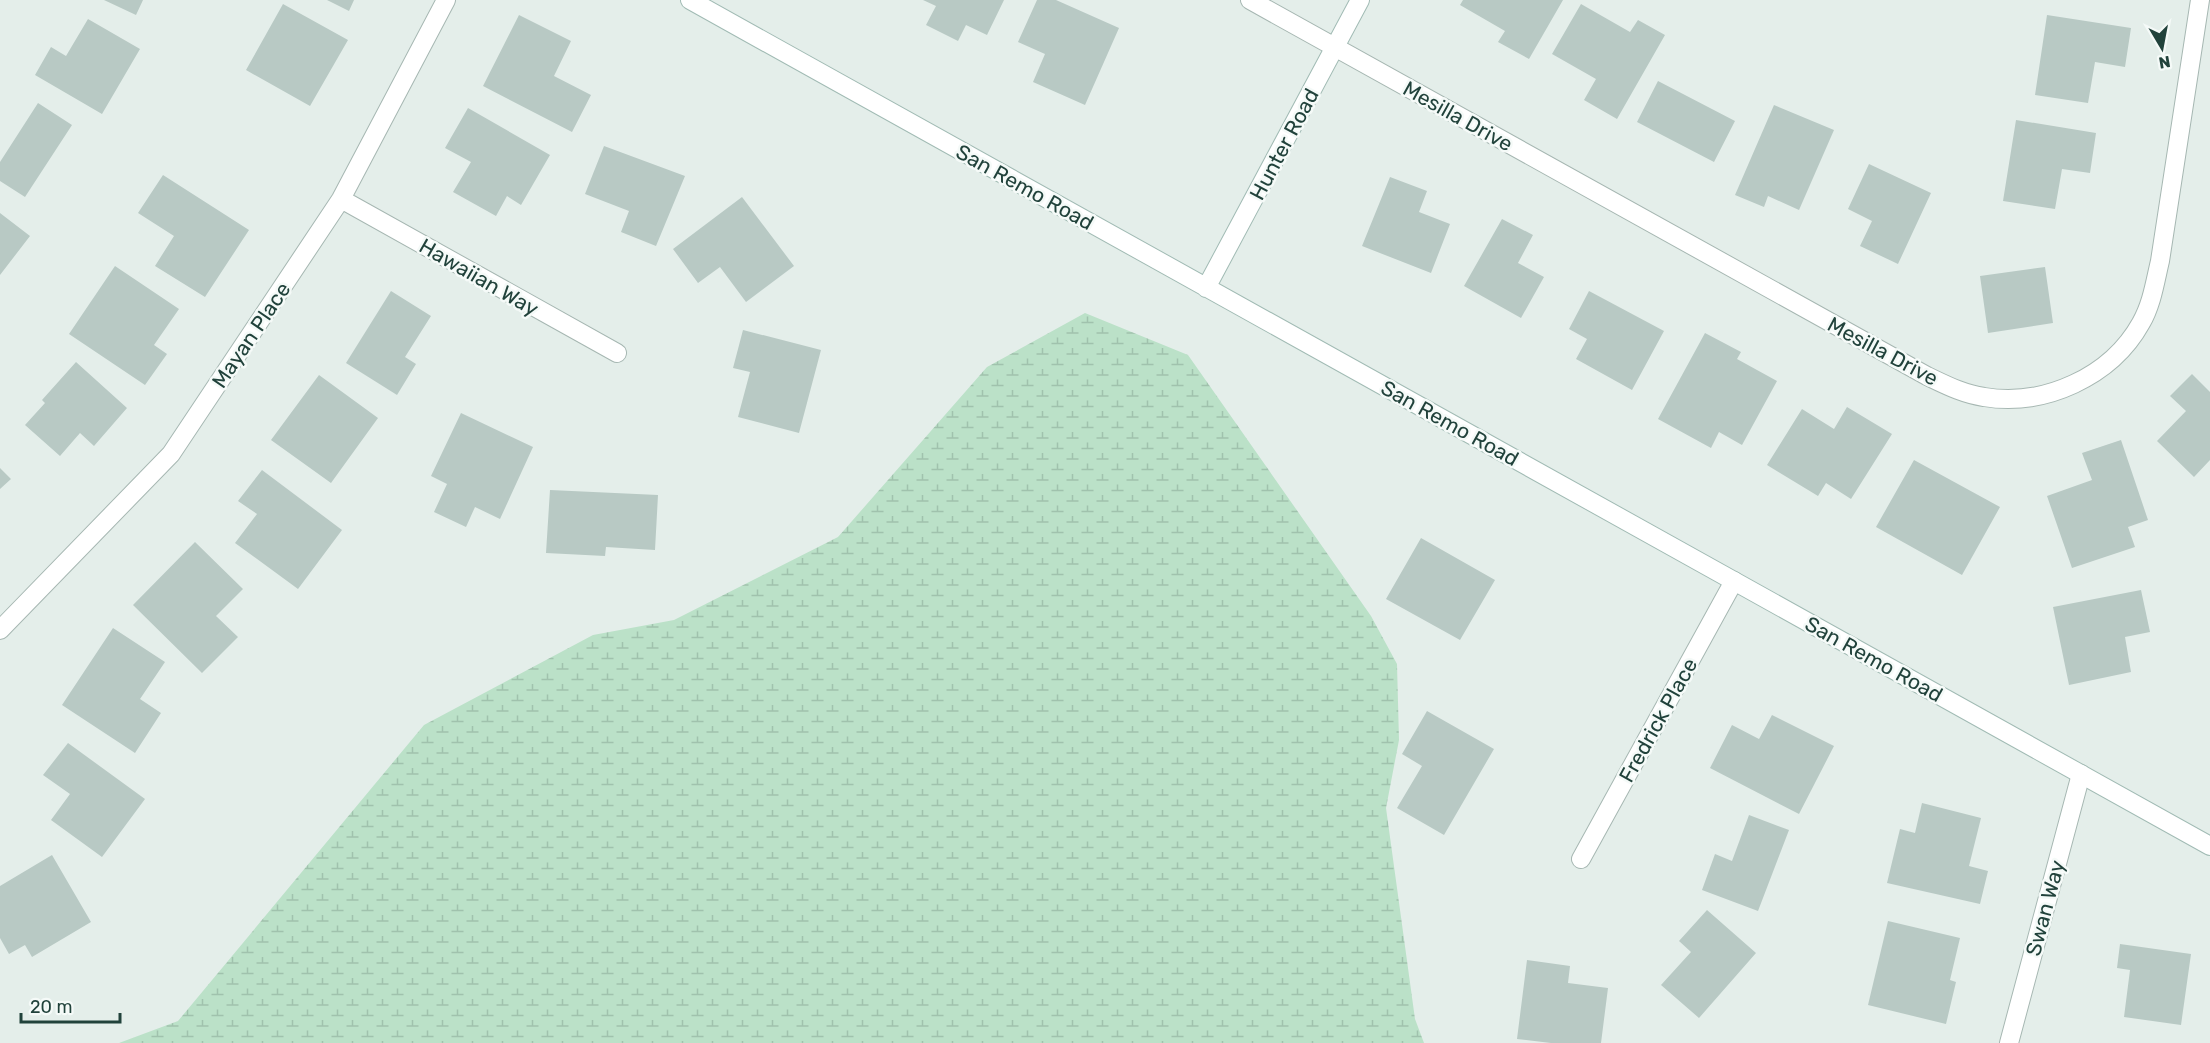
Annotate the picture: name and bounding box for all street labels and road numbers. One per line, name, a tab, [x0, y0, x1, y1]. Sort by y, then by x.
street label: Mesilla Drive	[1399, 76, 1517, 156]
street label: Hunter Road	[1244, 84, 1324, 204]
street label: San Remo Road	[952, 139, 1098, 235]
street label: Hawaiian Way	[415, 233, 543, 321]
street label: Mayan Place	[206, 277, 296, 393]
street label: Mesilla Drive	[1823, 311, 1943, 391]
street label: San Remo Road	[1377, 375, 1523, 471]
street label: San Remo Road	[1801, 611, 1947, 707]
street label: Fredrick Place	[1614, 654, 1702, 786]
street label: Swan Way	[2020, 857, 2070, 959]

